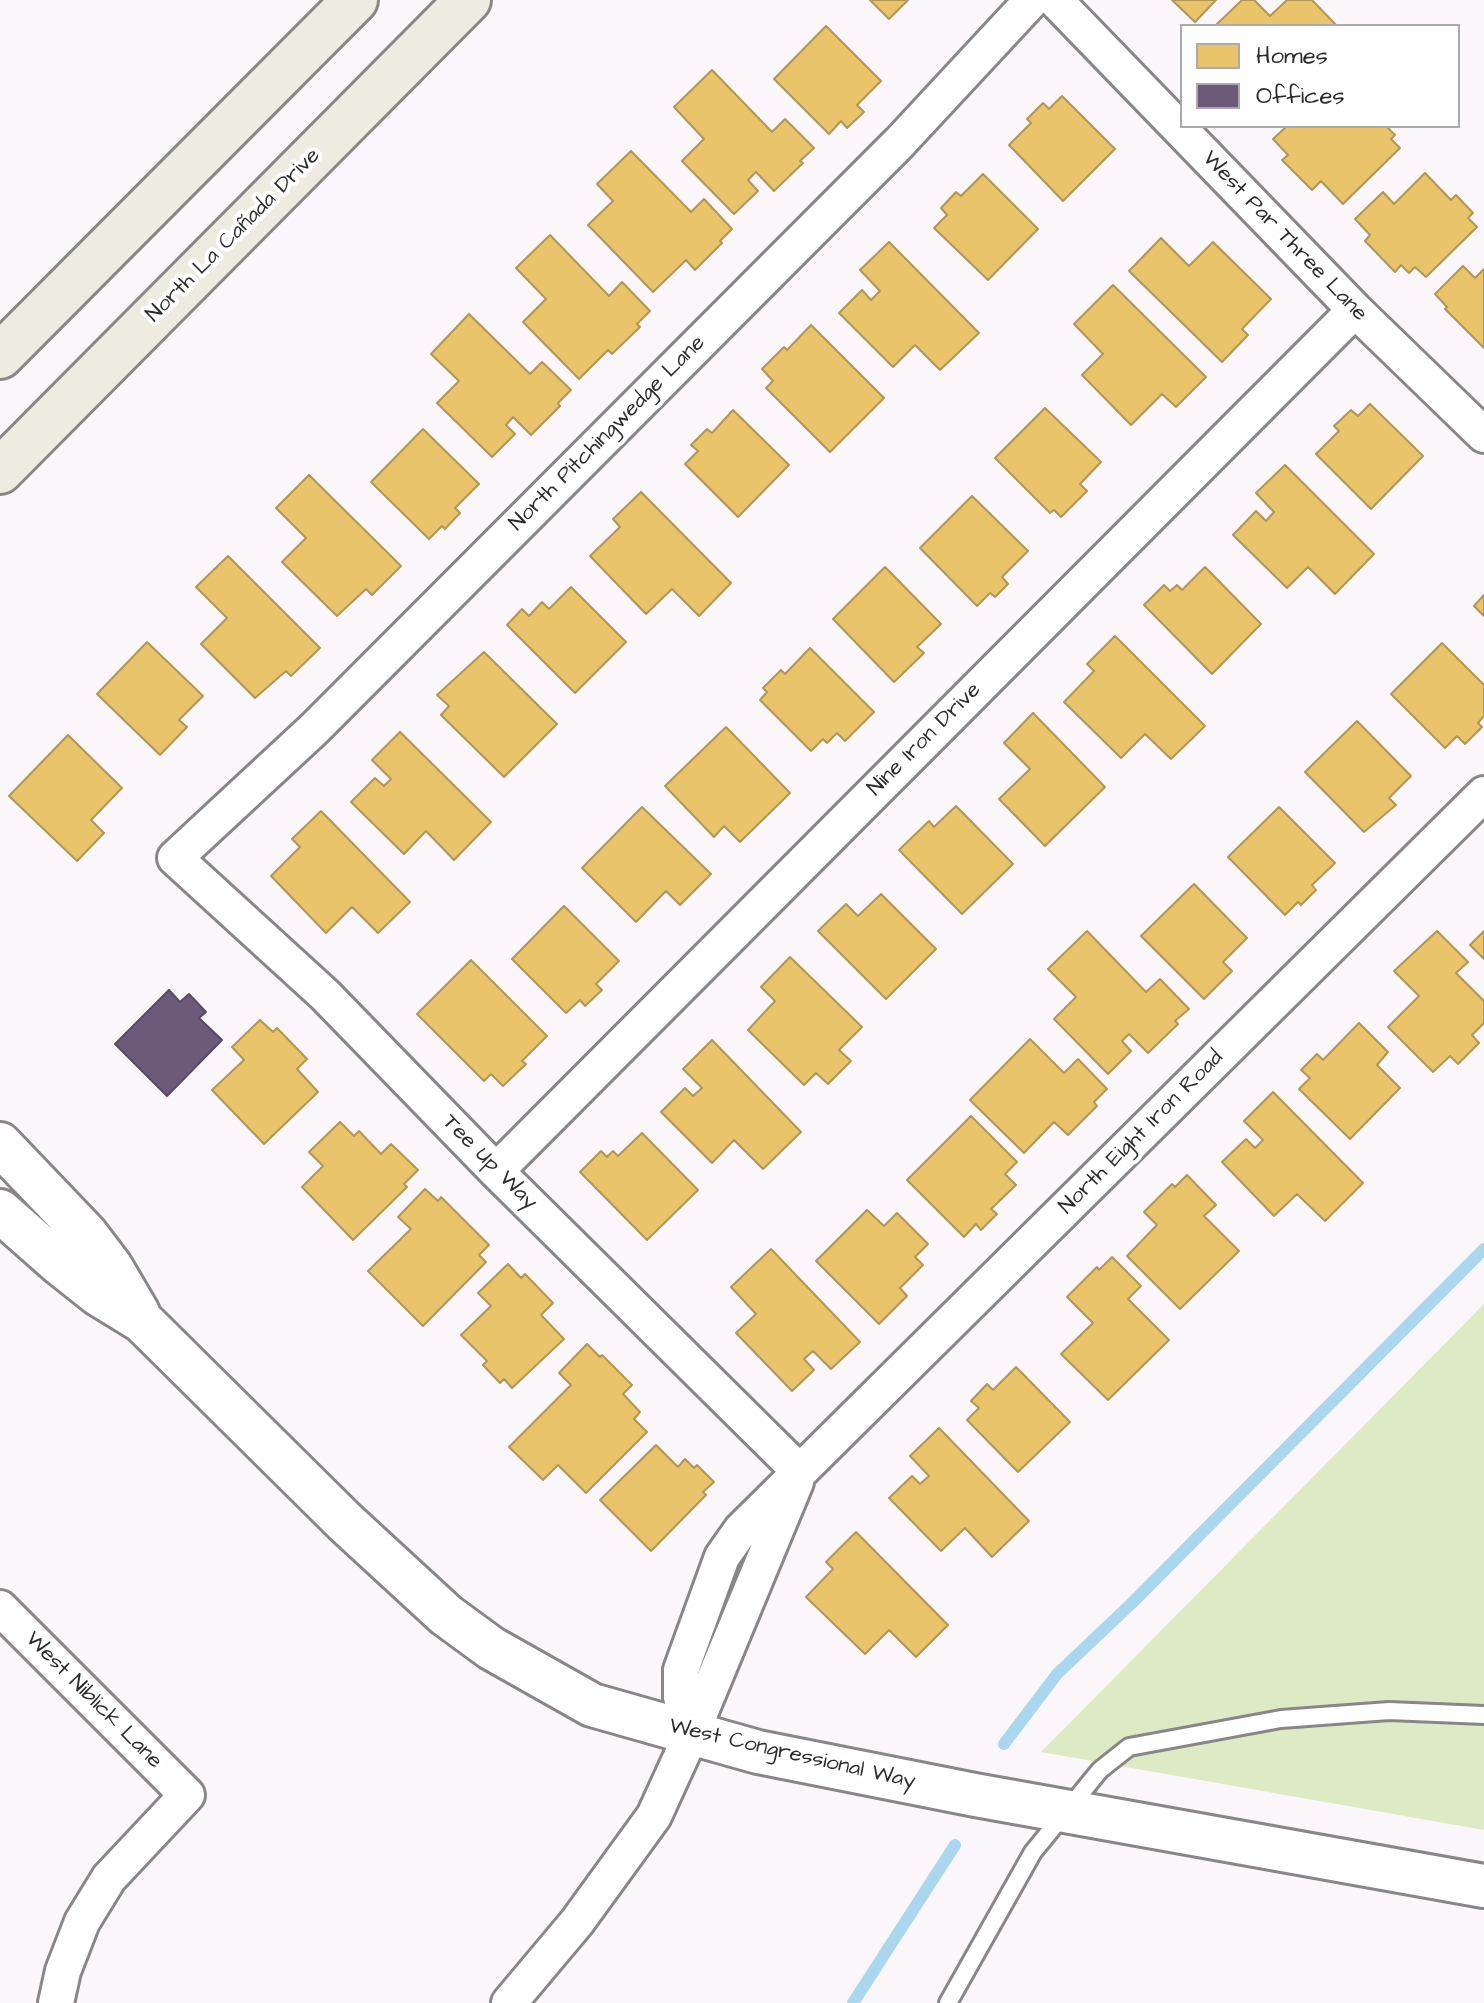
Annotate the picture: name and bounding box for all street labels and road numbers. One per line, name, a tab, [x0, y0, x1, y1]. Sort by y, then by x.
street label: North La Cañada Drive	[141, 143, 327, 329]
street label: West Par Three Lane	[1196, 146, 1372, 328]
street label: North Pitchingwedge Lane	[505, 331, 711, 537]
street label: Nine Iron Drive	[863, 678, 987, 802]
street label: North Eight Iron Road	[1054, 1045, 1230, 1221]
street label: Tee Up Way	[436, 1110, 542, 1216]
street label: West Niblick Lane	[19, 1627, 167, 1775]
street label: West Congressional Way	[666, 1714, 918, 1796]

